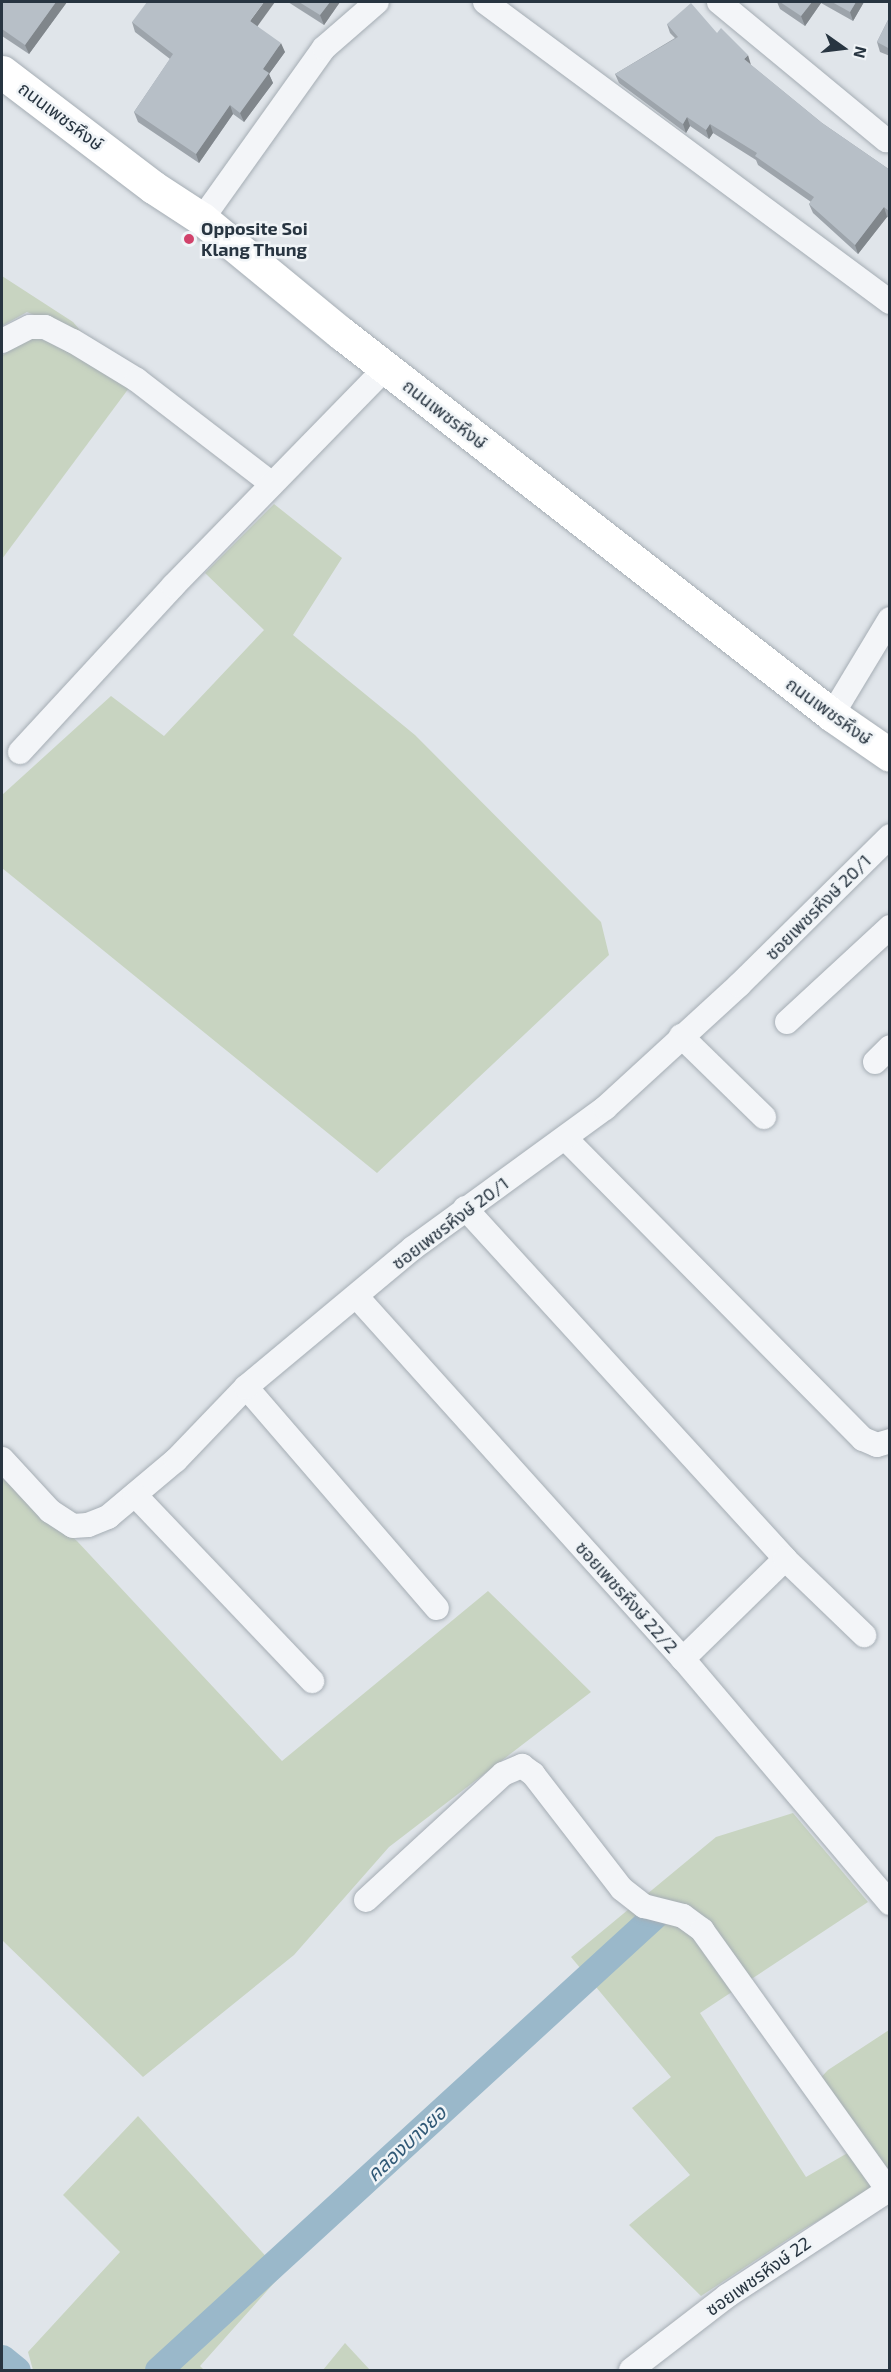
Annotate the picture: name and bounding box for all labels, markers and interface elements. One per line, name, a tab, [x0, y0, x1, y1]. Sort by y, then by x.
north arrow	[813, 18, 873, 78]
text: N	[850, 45, 872, 60]
street label: ถนนเพชรหึงษ์	[14, 77, 108, 155]
place label: Opposite Soi Klang Thung	[201, 218, 308, 260]
marker: Opposite Soi Klang Thung	[182, 232, 196, 246]
street label: ถนนเพชรหึงษ์	[399, 374, 491, 454]
street label: ถนนเพชรหึงษ์	[782, 673, 876, 749]
street label: ซอยเพชรหึงษ์ 20/1	[761, 850, 875, 964]
street label: ซอยเพชรหึงษ์ 20/1	[387, 1172, 513, 1274]
street label: ซอยเพชรหึงษ์ 22/2	[571, 1537, 683, 1657]
water label: คลองบางยอ	[361, 2100, 451, 2186]
street label: ซอยเพชรหึงษ์ 22	[701, 2232, 815, 2320]

